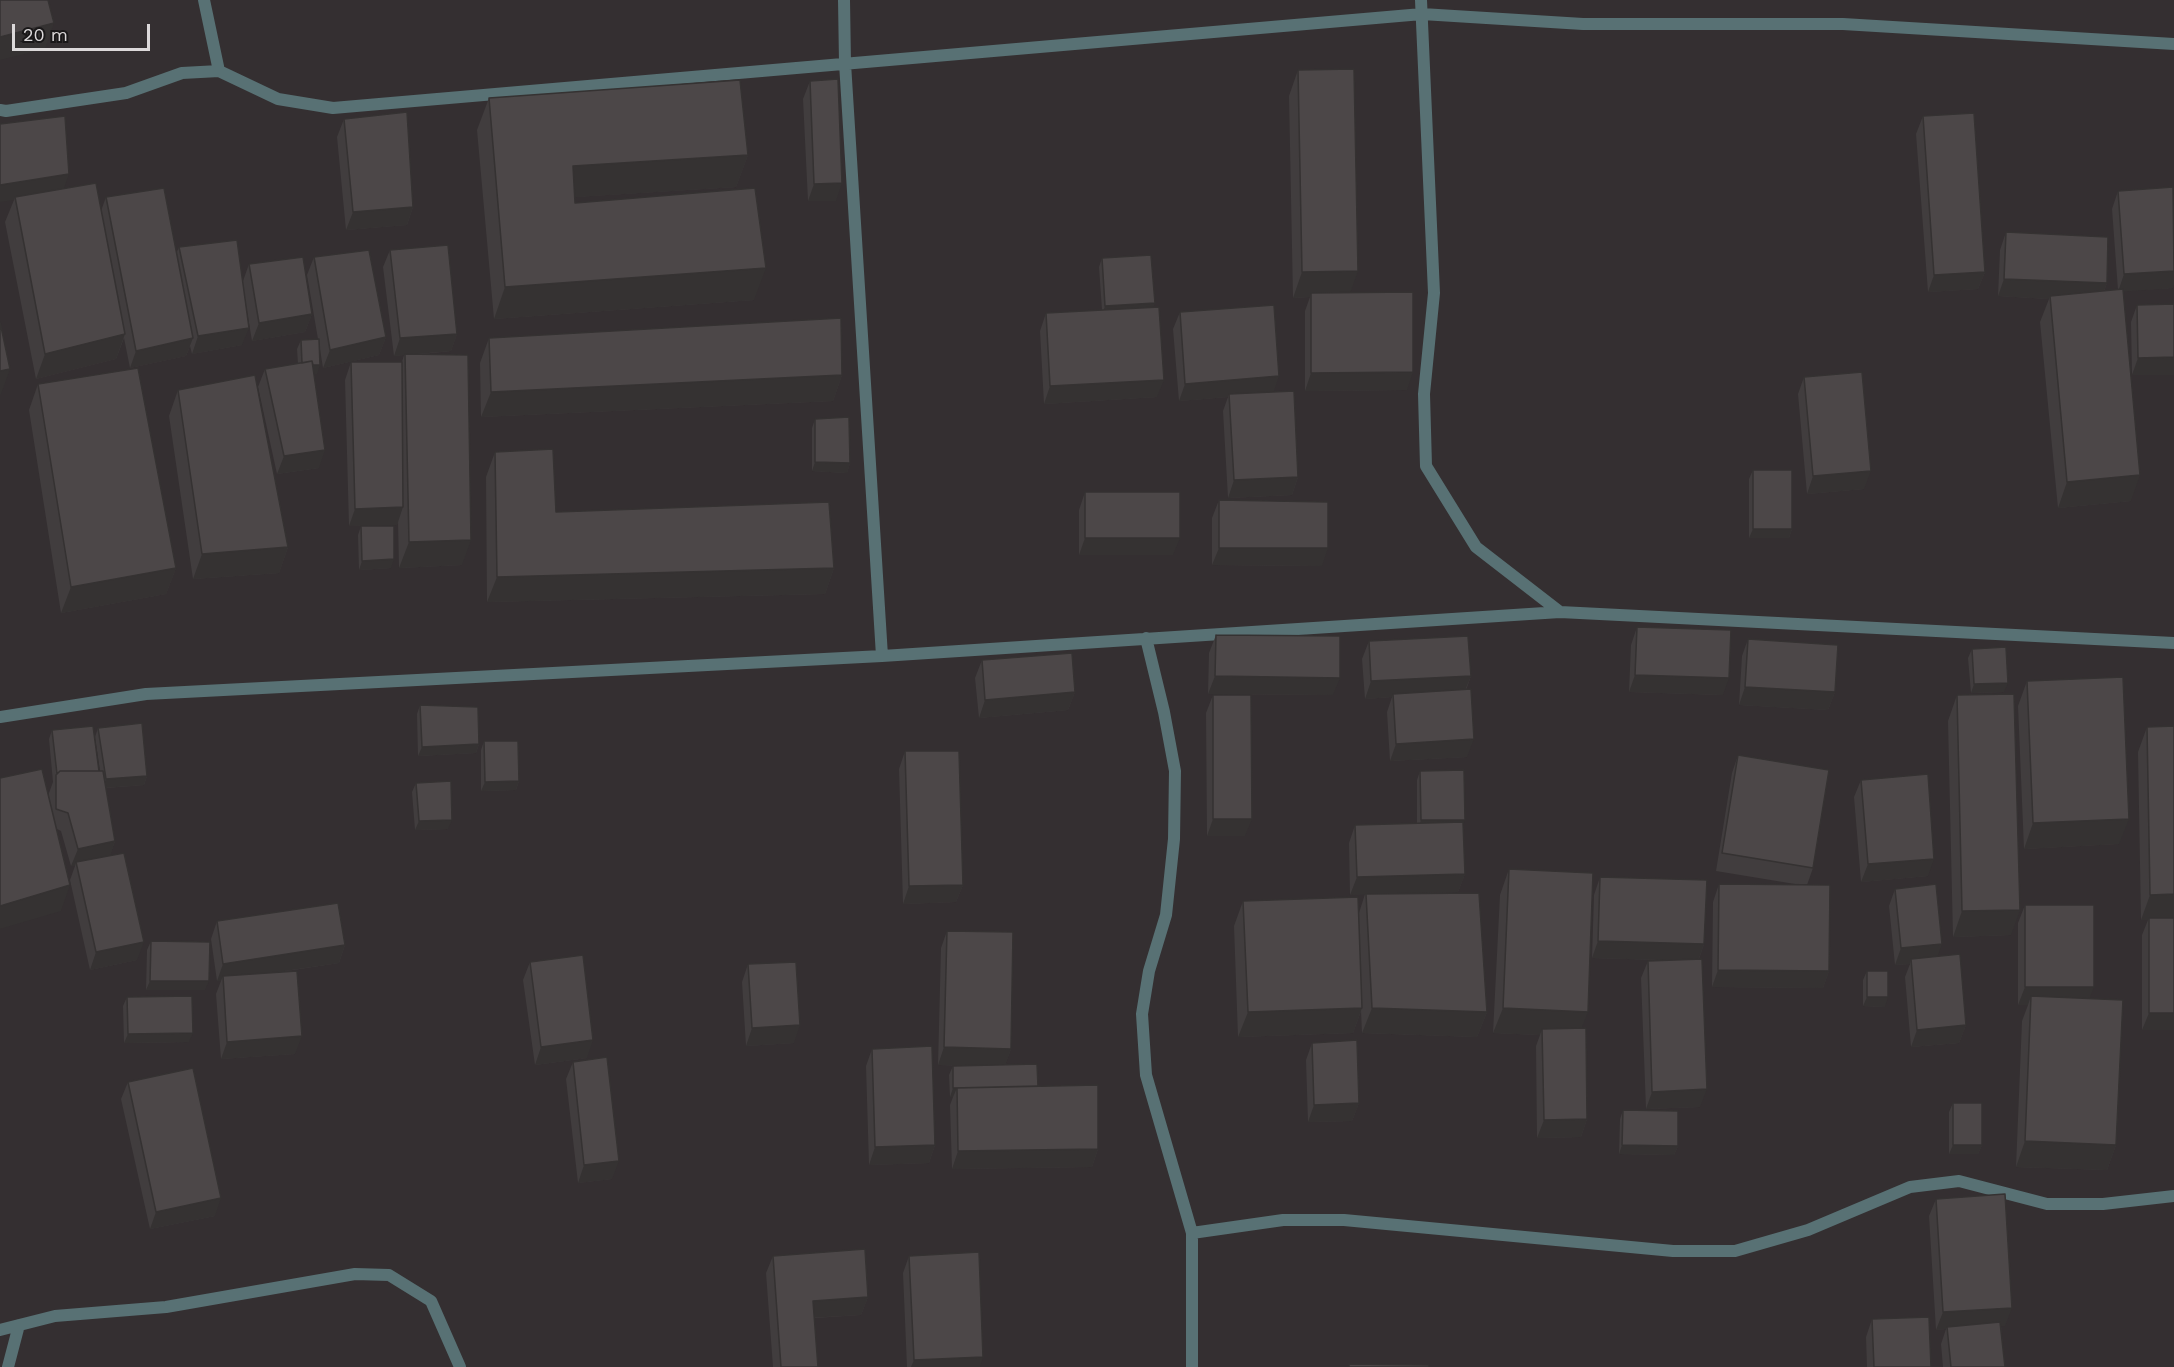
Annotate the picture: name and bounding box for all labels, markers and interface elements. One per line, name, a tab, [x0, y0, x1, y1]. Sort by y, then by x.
scale bar	[15, 12, 153, 50]
text: 20 m	[23, 24, 68, 45]

